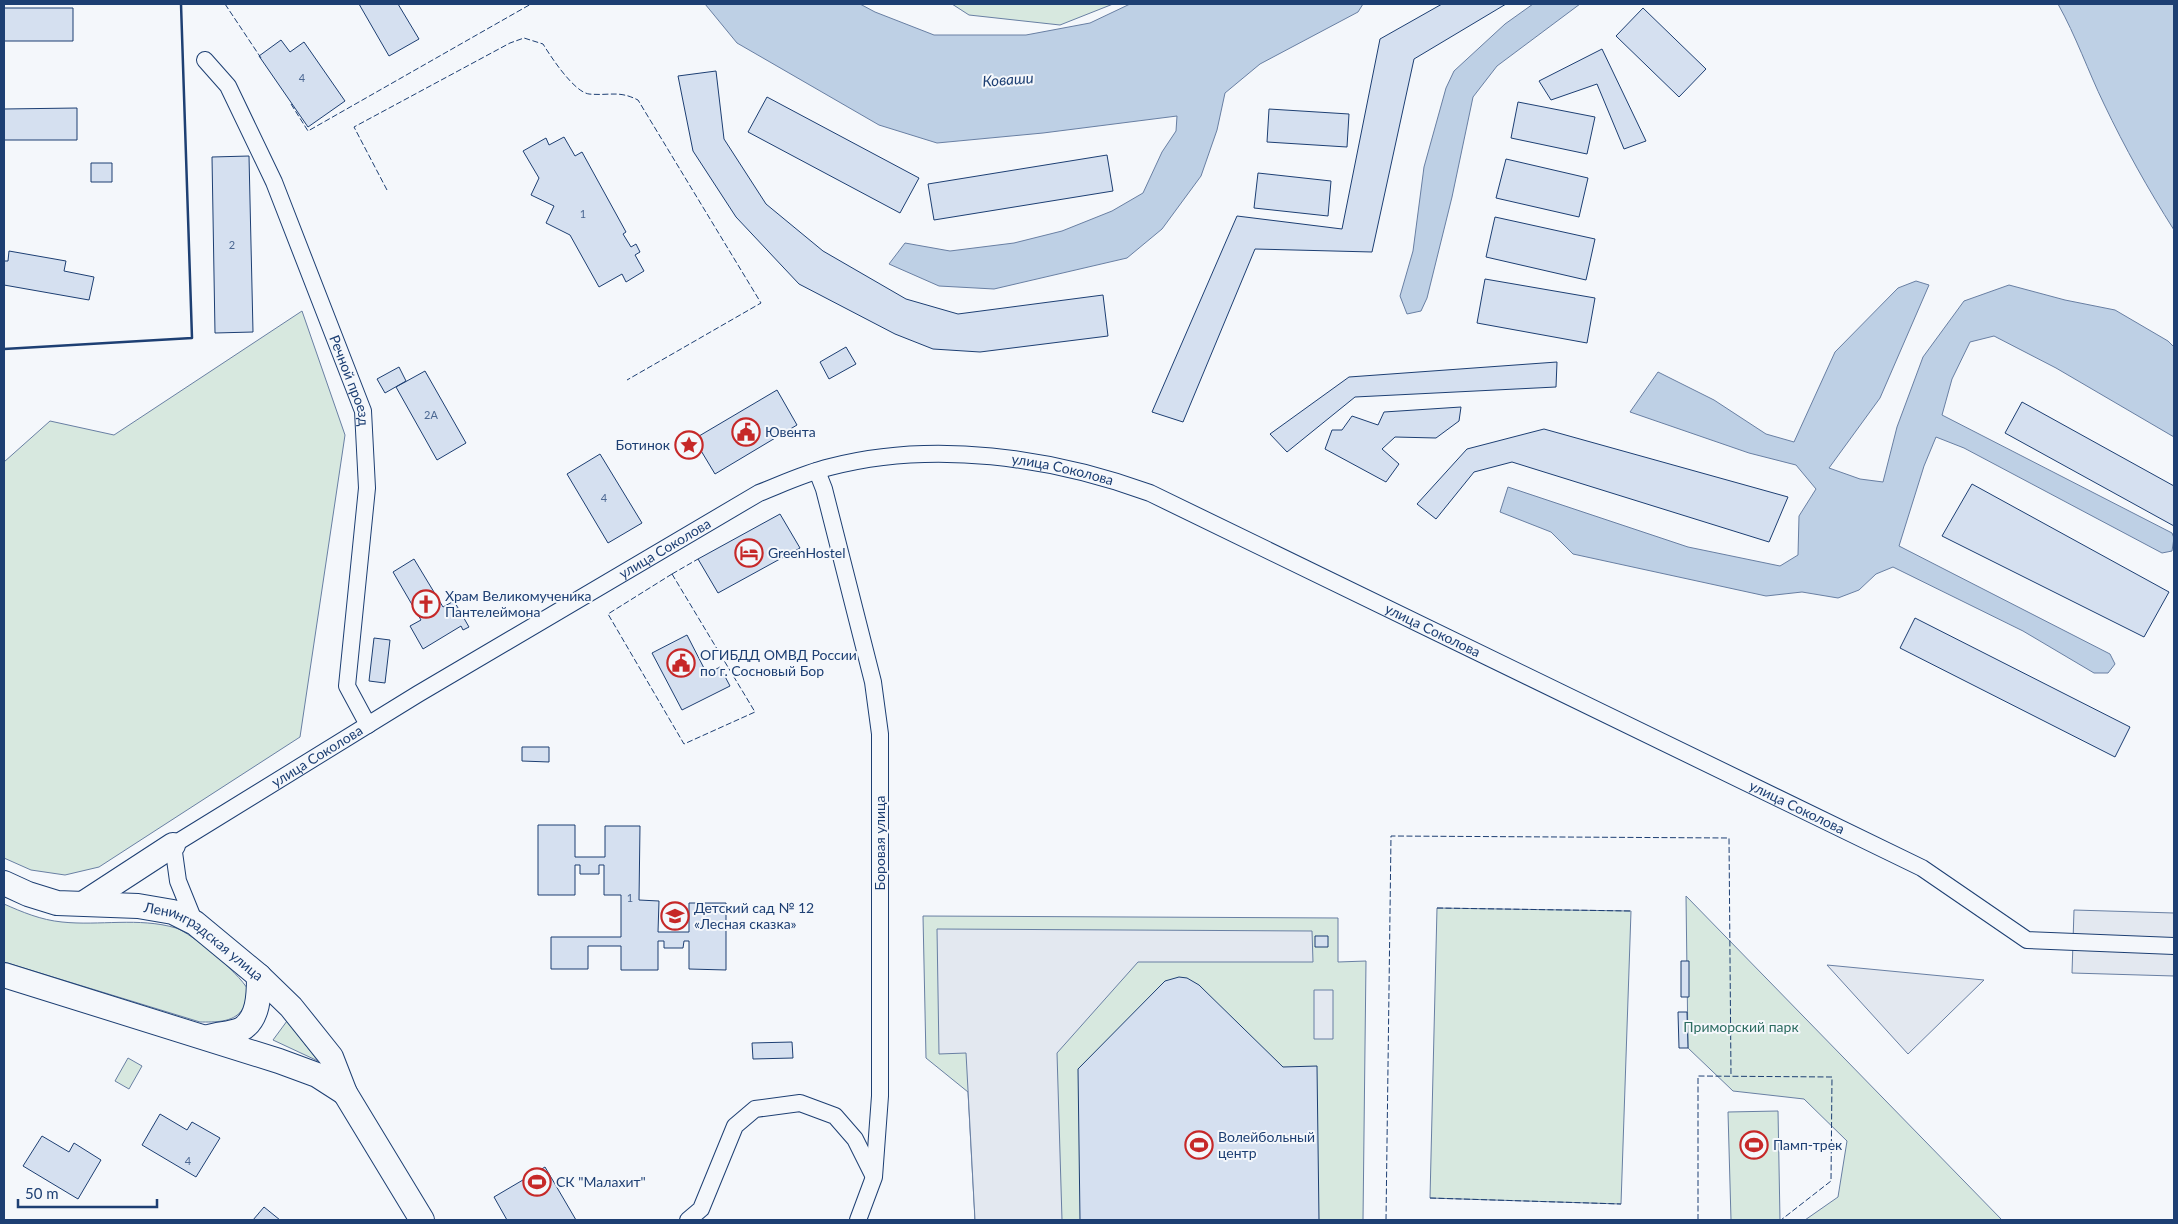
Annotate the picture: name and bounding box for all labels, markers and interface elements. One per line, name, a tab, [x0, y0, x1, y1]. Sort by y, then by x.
water label: Коваши	[982, 68, 1034, 90]
house number: 4	[299, 71, 306, 84]
house number: 1	[580, 207, 586, 220]
house number: 2	[229, 238, 235, 251]
street label: Речной проезд	[326, 332, 373, 427]
house number: 2А	[424, 408, 438, 421]
public building icon: Ювента	[731, 417, 761, 447]
place label: Ювента	[765, 423, 816, 440]
place icon: Ботинок	[674, 430, 704, 460]
place label: Ботинок	[616, 436, 671, 453]
street label: улица Соколова	[1011, 450, 1116, 488]
house number: 4	[601, 491, 608, 504]
street label: улица Соколова	[616, 514, 714, 582]
hotel icon: GreenHostel	[734, 538, 764, 568]
place label: GreenHostel	[768, 544, 846, 561]
place label: Храм Великомученика Пантелеймона	[445, 587, 592, 620]
church icon: Храм Великомученика Пантелеймона	[411, 589, 441, 619]
street label: улица Соколова	[1383, 600, 1483, 660]
place label: ОГИБДД ОМВД России по г. Сосновый Бор	[700, 646, 857, 679]
public building icon: ОГИБДД ОМВД России по г. Сосновый Бор	[666, 648, 696, 678]
street label: улица Соколова	[268, 721, 366, 790]
street label: улица Соколова	[1747, 777, 1848, 837]
street label: Боровая улица	[871, 795, 888, 891]
house number: 1	[627, 891, 633, 904]
street label: Ленинградская улица	[142, 898, 267, 984]
place label: Детский сад № 12 «Лесная сказка»	[694, 899, 814, 932]
school or university icon: Детский сад № 12 «Лесная сказка»	[660, 901, 690, 931]
park label: Приморский парк	[1683, 1018, 1799, 1035]
place label: Волейбольный центр	[1218, 1128, 1315, 1161]
sports icon: Волейбольный центр	[1184, 1130, 1214, 1160]
sports icon: Памп-трек	[1739, 1130, 1769, 1160]
place label: Памп-трек	[1773, 1136, 1843, 1153]
house number: 4	[185, 1154, 192, 1167]
sports icon: СК "Малахит"	[522, 1167, 552, 1197]
place label: СК "Малахит"	[556, 1173, 646, 1190]
scale bar	[18, 1176, 156, 1208]
text: 50 m	[25, 1184, 59, 1202]

